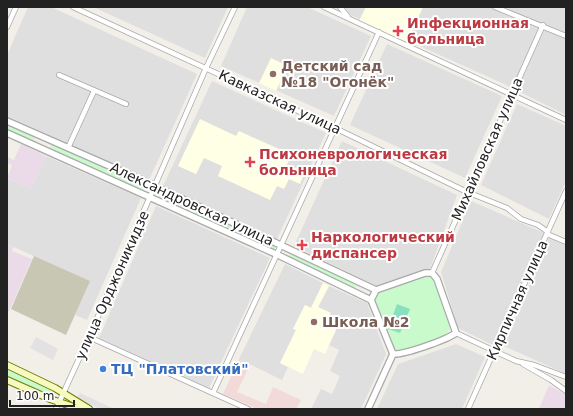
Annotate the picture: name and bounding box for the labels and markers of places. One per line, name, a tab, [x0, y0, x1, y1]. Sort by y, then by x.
place label: Инфекционная больница	[407, 15, 529, 47]
marker: Инфекционная больница	[392, 25, 404, 37]
place label: Детский сад №18 "Огонёк"	[281, 58, 394, 90]
marker: Детский сад №18 "Огонёк"	[268, 69, 278, 79]
place label: Психоневрологическая больница	[259, 146, 447, 178]
marker: Психоневрологическая больница	[244, 156, 256, 168]
place label: Наркологический диспансер	[311, 229, 455, 261]
marker: Наркологический диспансер	[296, 239, 308, 251]
place label: Школа №2	[322, 314, 410, 330]
marker: Школа №2	[309, 317, 319, 327]
place label: ТЦ "Платовский"	[111, 361, 248, 377]
marker: ТЦ "Платовский"	[98, 364, 108, 374]

